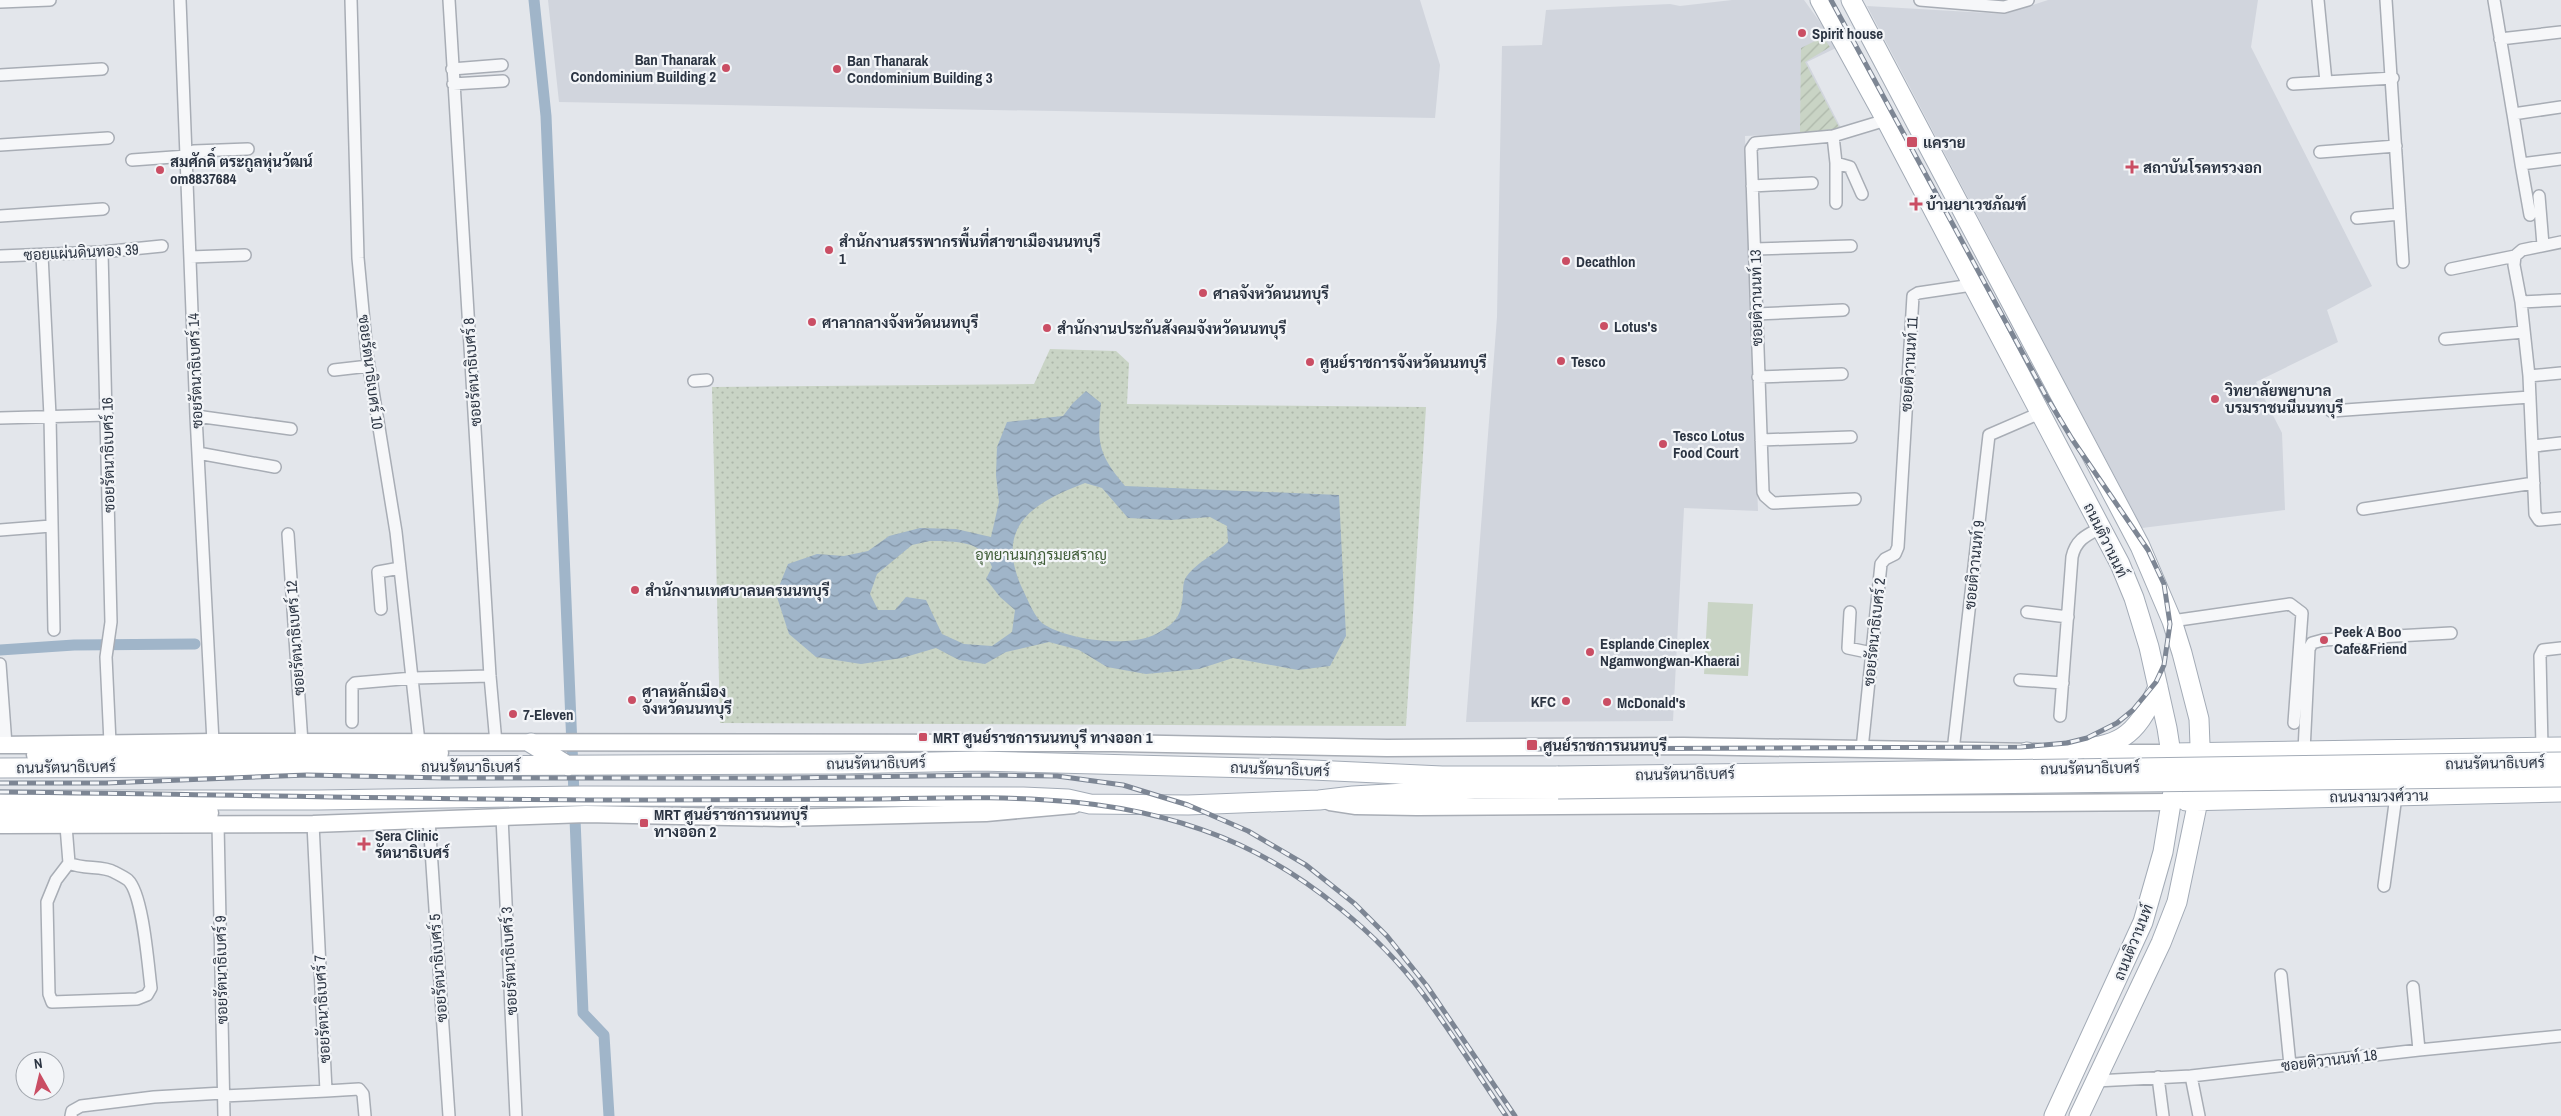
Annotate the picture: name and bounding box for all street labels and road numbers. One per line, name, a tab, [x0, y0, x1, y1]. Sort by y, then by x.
street label: ซอยแผ่นดินทอง 39	[23, 238, 139, 266]
street label: ซอยติวานนท์ 13	[1745, 249, 1767, 347]
street label: ซอยรัตนาธิเบศร์ 14	[182, 313, 208, 429]
street label: ซอยรัตนาธิเบศร์ 10	[354, 313, 388, 431]
street label: ซอยติวานนท์ 11	[1895, 315, 1923, 413]
street label: ซอยรัตนาธิเบศร์ 8	[458, 317, 486, 427]
street label: ซอยรัตนาธิเบศร์ 16	[96, 397, 120, 513]
street label: ถนนติวานนท์	[2079, 499, 2133, 581]
street label: ซอยติวานนท์ 9	[1959, 519, 1989, 611]
street label: ซอยรัตนาธิเบศร์ 2	[1858, 577, 1890, 687]
street label: ซอยรัตนาธิเบศร์ 12	[280, 579, 310, 696]
street label: ถนนรัตนาธิเบศร์	[826, 752, 926, 774]
street label: ถนนรัตนาธิเบศร์	[2445, 752, 2545, 774]
street label: ถนนรัตนาธิเบศร์	[16, 756, 116, 778]
street label: ถนนรัตนาธิเบศร์	[421, 756, 521, 777]
street label: ถนนรัตนาธิเบศร์	[1230, 757, 1330, 781]
street label: ถนนรัตนาธิเบศร์	[2040, 757, 2140, 779]
street label: ถนนรัตนาธิเบศร์	[1635, 763, 1735, 785]
street label: ถนนงามวงศ์วาน	[2329, 785, 2429, 807]
street label: ถนนติวานนท์	[2108, 901, 2158, 983]
street label: ซอยรัตนาธิเบศร์ 3	[496, 906, 522, 1016]
street label: ซอยรัตนาธิเบศร์ 5	[424, 913, 452, 1023]
street label: ซอยรัตนาธิเบศร์ 9	[210, 915, 232, 1025]
street label: ซอยรัตนาธิเบศร์ 7	[309, 954, 335, 1064]
street label: ซอยติวานนท์ 18	[2280, 1044, 2378, 1076]

